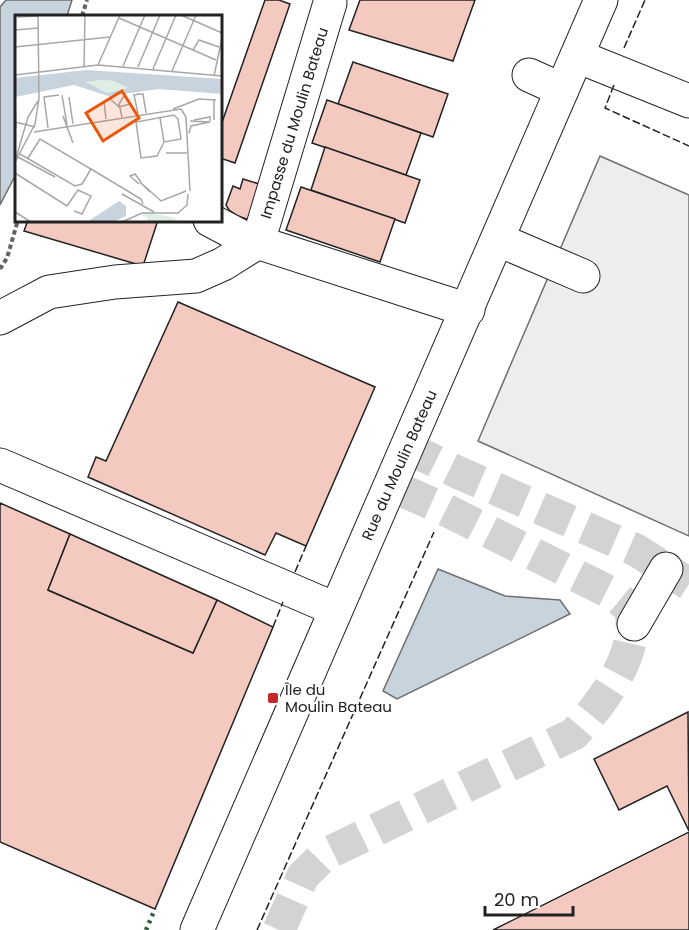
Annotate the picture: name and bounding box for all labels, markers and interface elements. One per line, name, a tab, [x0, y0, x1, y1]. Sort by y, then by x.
inset map	[15, 15, 222, 222]
street label: Impasse du Moulin Bateau	[255, 25, 333, 221]
street label: Rue du Moulin Bateau	[356, 386, 442, 544]
place label: Île du Moulin Bateau	[284, 679, 392, 717]
marker: Île du Moulin Bateau	[266, 691, 280, 705]
scale bar	[485, 879, 574, 917]
text: 20 m	[494, 887, 539, 912]

